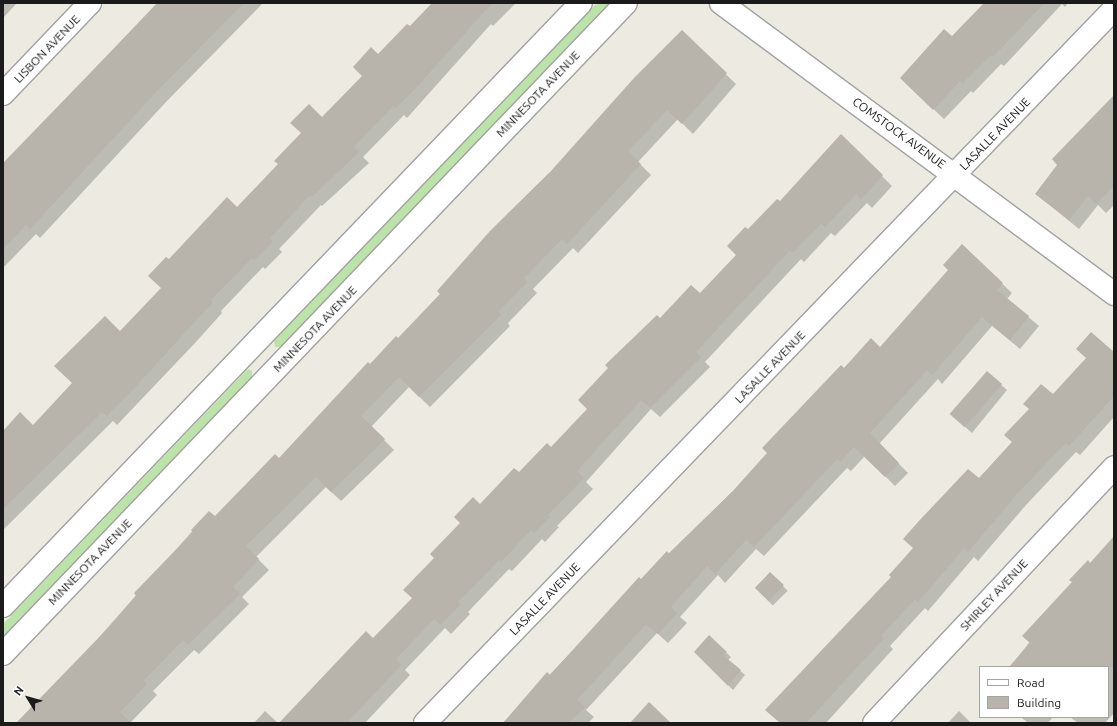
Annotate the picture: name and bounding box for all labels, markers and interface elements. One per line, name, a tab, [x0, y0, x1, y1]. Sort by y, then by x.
street label: LISBON AVENUE	[11, 12, 83, 86]
street label: MINNESOTA AVENUE	[493, 48, 583, 140]
street label: COMSTOCK AVENUE	[850, 94, 948, 172]
street label: LASALLE AVENUE	[957, 95, 1033, 173]
street label: MINNESOTA AVENUE	[270, 283, 360, 375]
street label: LASALLE AVENUE	[732, 328, 808, 406]
street label: MINNESOTA AVENUE	[45, 516, 135, 608]
street label: SHIRLEY AVENUE	[957, 556, 1031, 634]
street label: LASALLE AVENUE	[507, 560, 583, 638]
legend	[979, 666, 1109, 718]
text: Road	[1017, 676, 1045, 689]
north arrow	[8, 678, 48, 718]
text: N	[11, 684, 26, 698]
text: Building	[1017, 696, 1061, 709]

